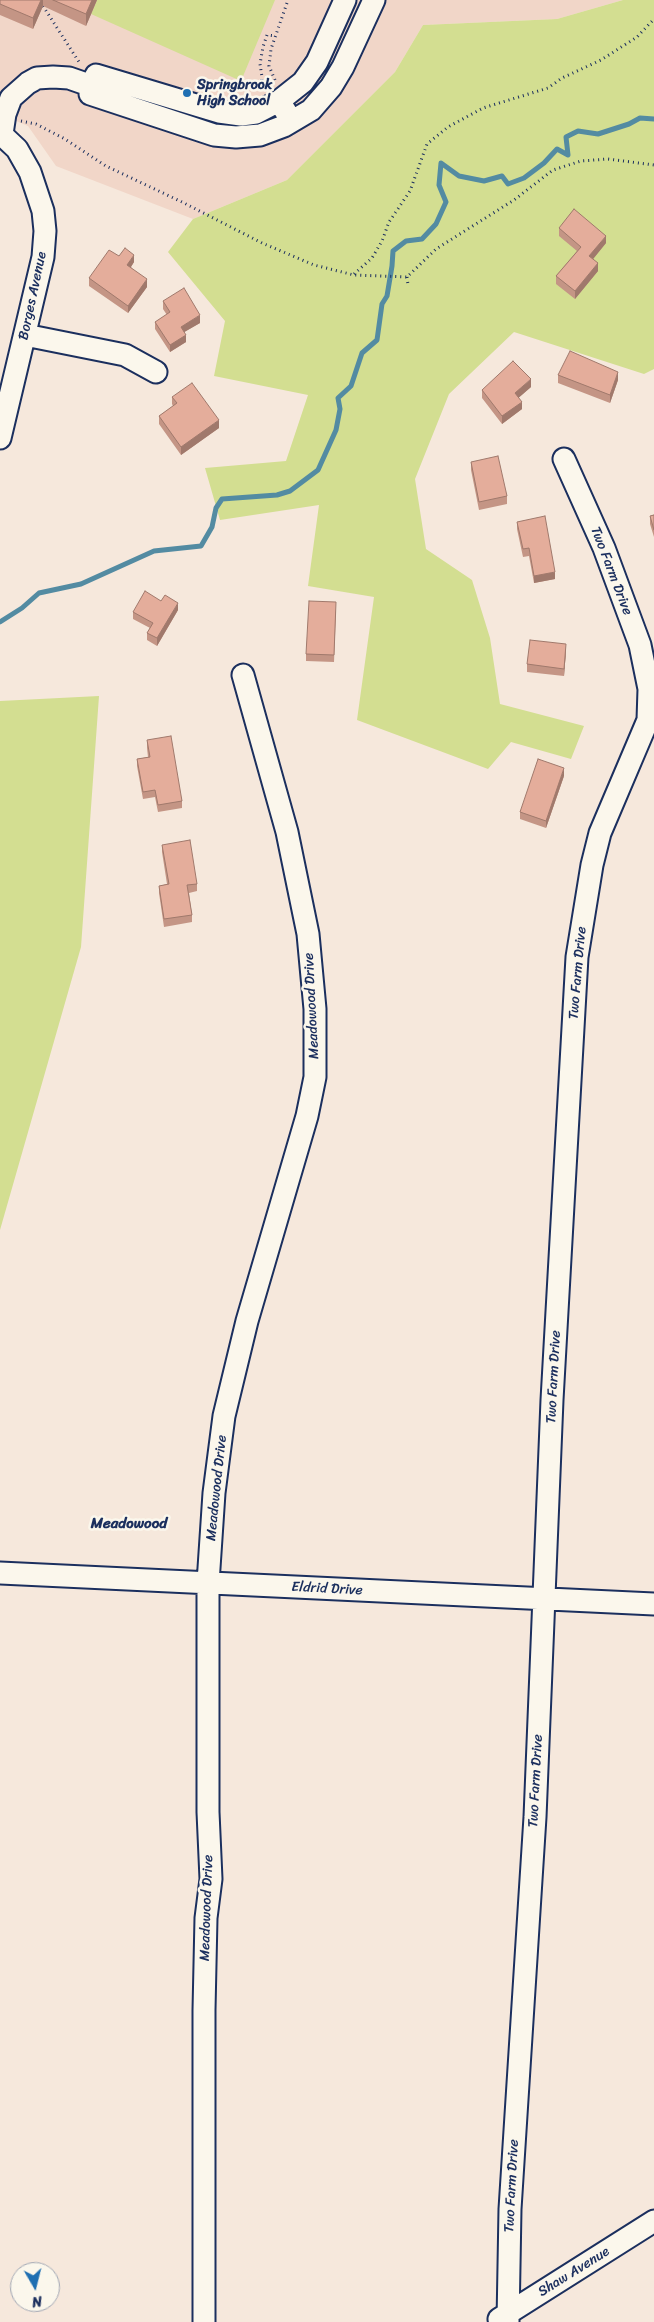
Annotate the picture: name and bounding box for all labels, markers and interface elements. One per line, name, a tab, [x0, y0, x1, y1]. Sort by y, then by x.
place label: Springbrook High School	[197, 77, 272, 110]
marker: Springbrook High School	[181, 87, 193, 99]
street label: Borges Avenue	[15, 250, 51, 342]
street label: Two Farm Drive	[586, 524, 636, 618]
street label: Two Farm Drive	[566, 926, 590, 1020]
street label: Meadowood Drive	[301, 952, 323, 1060]
street label: Two Farm Drive	[543, 1330, 565, 1424]
street label: Meadowood Drive	[203, 1434, 231, 1542]
district label: Meadowood	[91, 1515, 167, 1533]
street label: Eldrid Drive	[291, 1579, 363, 1599]
street label: Two Farm Drive	[525, 1734, 547, 1828]
street label: Meadowood Drive	[197, 1854, 217, 1962]
street label: Two Farm Drive	[501, 2139, 523, 2233]
street label: Shaw Avenue	[535, 2243, 613, 2301]
north arrow	[10, 2262, 60, 2312]
text: N	[30, 2288, 44, 2314]

